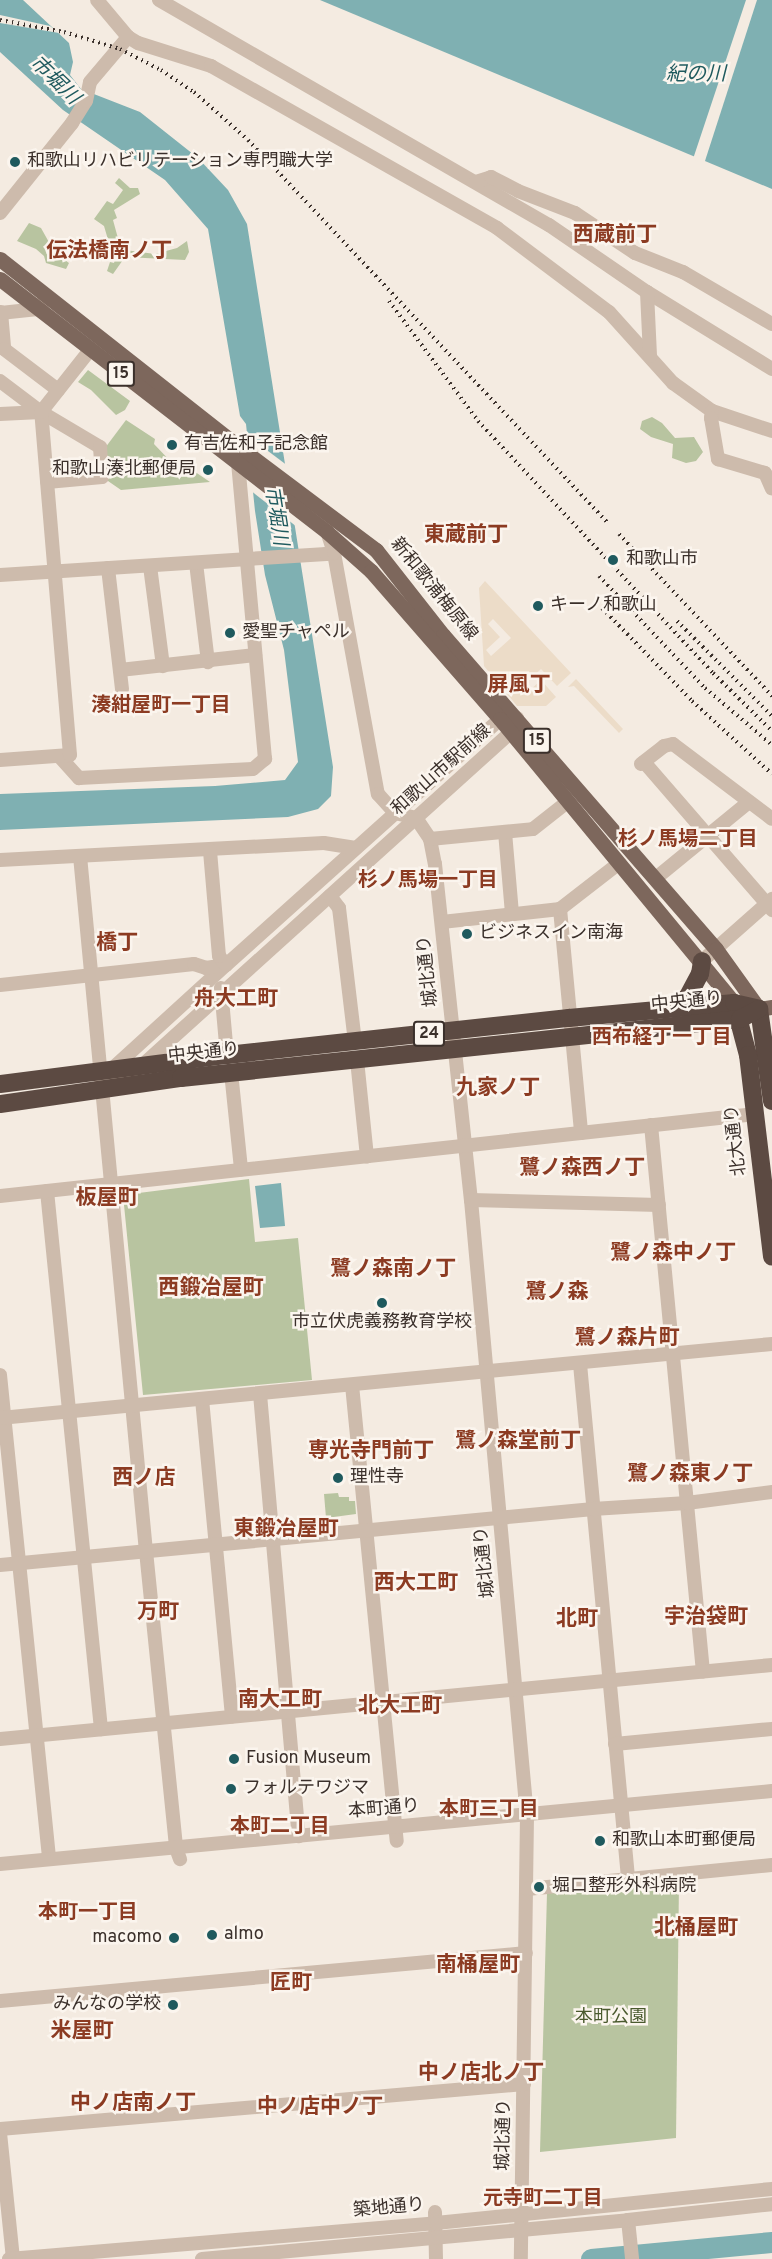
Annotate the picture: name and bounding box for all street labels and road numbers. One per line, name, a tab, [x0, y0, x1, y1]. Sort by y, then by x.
road number: 15	[106, 361, 136, 387]
street label: 新和歌浦梅原線	[385, 534, 481, 646]
street label: 和歌山市駅前線	[388, 721, 496, 821]
road number: 15	[522, 728, 552, 754]
street label: 城北通り	[414, 934, 444, 1008]
street label: 中央通り	[650, 988, 724, 1018]
road number: 24	[412, 1021, 446, 1047]
street label: 中央通り	[167, 1039, 241, 1069]
street label: 北大通り	[722, 1103, 752, 1177]
street label: 城北通り	[471, 1525, 501, 1599]
street label: 本町通り	[347, 1796, 421, 1824]
street label: 城北通り	[494, 2099, 516, 2171]
street label: 築地通り	[352, 2195, 426, 2223]

